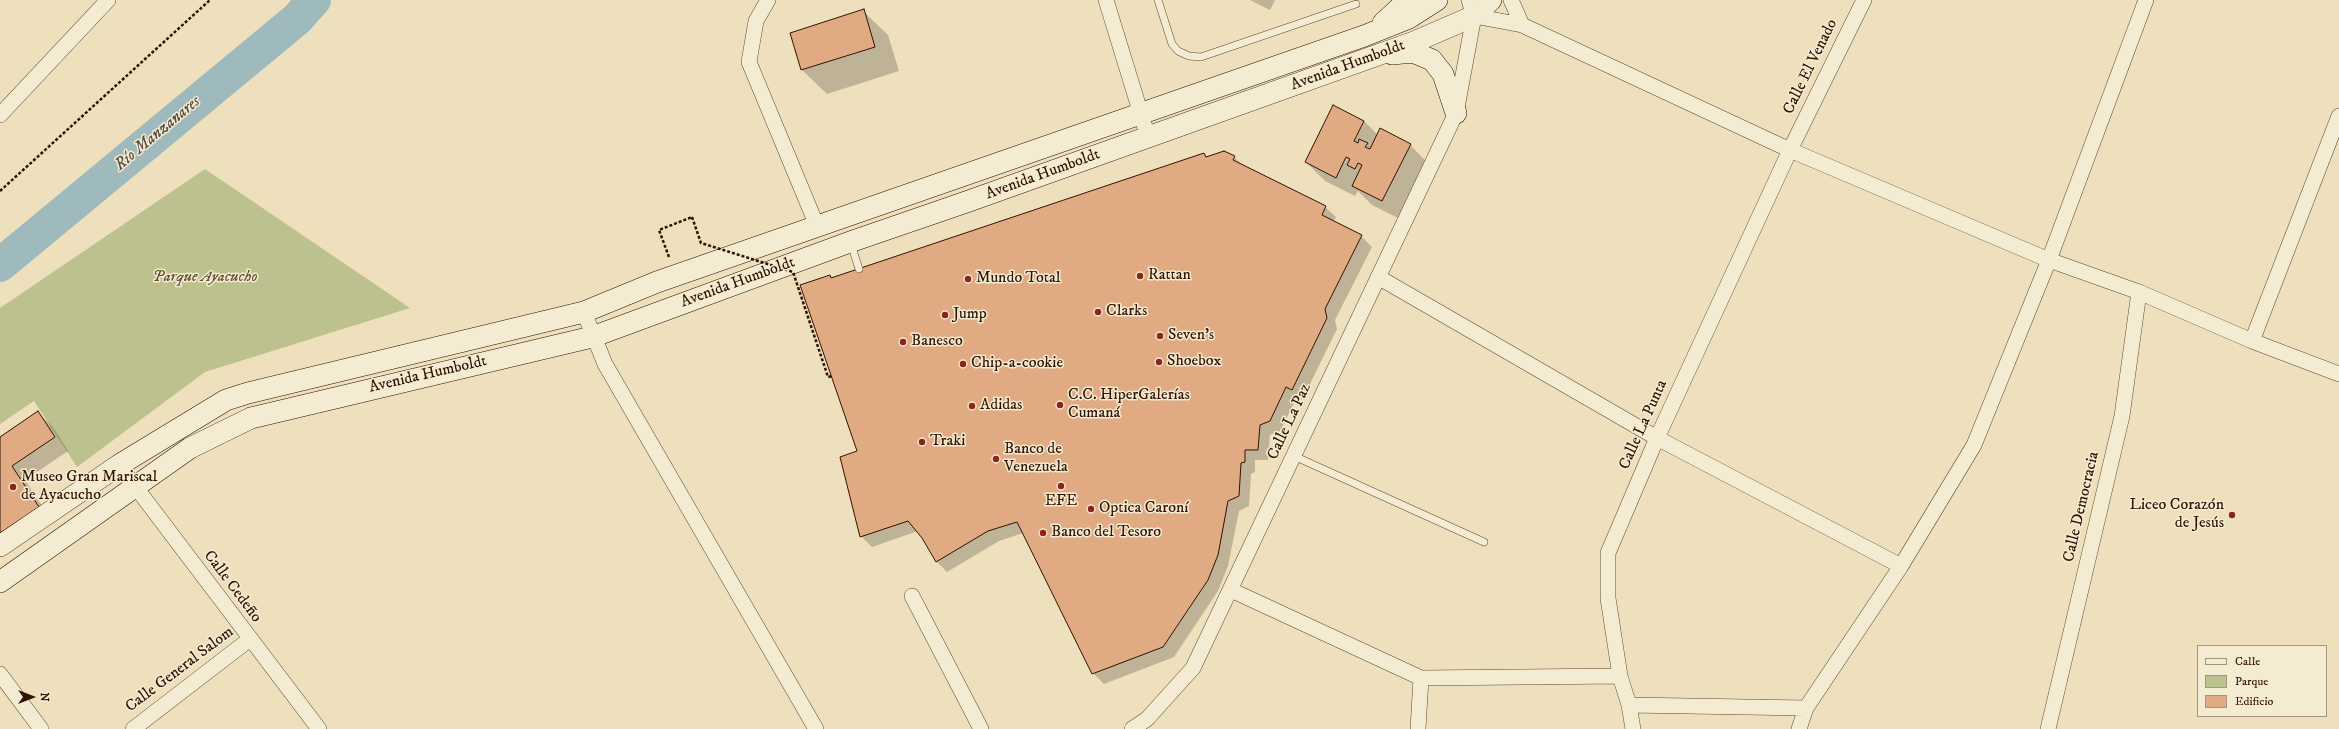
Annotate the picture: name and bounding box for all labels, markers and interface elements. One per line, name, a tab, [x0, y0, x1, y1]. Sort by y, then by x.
street label: Calle El Venado	[1780, 16, 1842, 118]
street label: Avenida Humboldt	[1288, 36, 1408, 96]
water label: Río Manzanares	[111, 92, 205, 176]
street label: Avenida Humboldt	[983, 145, 1103, 205]
street label: Avenida Humboldt	[678, 253, 798, 313]
place label: Rattan	[1148, 266, 1191, 286]
park label: Parque Ayacucho	[153, 268, 257, 288]
place label: Mundo Total	[976, 269, 1061, 289]
marker: Rattan	[1135, 271, 1145, 281]
marker: Mundo Total	[963, 274, 973, 284]
place label: Clarks	[1106, 302, 1147, 322]
place label: Jump	[953, 305, 987, 325]
marker: Clarks	[1093, 307, 1103, 317]
marker: Jump	[940, 310, 950, 320]
place label: Seven's	[1168, 326, 1214, 346]
marker: Seven's	[1155, 331, 1165, 341]
place label: Banesco	[911, 332, 963, 352]
marker: Banesco	[898, 337, 908, 347]
street label: Avenida Humboldt	[367, 352, 489, 398]
place label: Shoebox	[1167, 352, 1221, 372]
place label: Chip-a-cookie	[971, 354, 1063, 374]
marker: Shoebox	[1154, 357, 1164, 367]
marker: Chip-a-cookie	[958, 359, 968, 369]
street label: Calle La Punta	[1616, 377, 1672, 473]
street label: Calle La Paz	[1264, 381, 1316, 463]
place label: C.C. HiperGalerías Cumaná	[1068, 386, 1190, 424]
place label: Adidas	[980, 396, 1022, 416]
marker: C.C. HiperGalerías Cumaná	[1055, 400, 1065, 410]
marker: Adidas	[967, 401, 977, 411]
place label: Traki	[930, 432, 965, 452]
marker: Traki	[917, 437, 927, 447]
place label: Banco de Venezuela	[1004, 440, 1068, 478]
street label: Calle Democracia	[2060, 450, 2104, 564]
marker: Banco de Venezuela	[991, 454, 1001, 464]
place label: Museo Gran Mariscal de Ayacucho	[21, 468, 157, 506]
marker: EFE	[1056, 481, 1066, 491]
marker: Museo Gran Mariscal de Ayacucho	[8, 482, 18, 492]
place label: EFE	[1045, 492, 1077, 512]
place label: Liceo Corazón de Jesús	[2129, 496, 2224, 534]
place label: Optica Caroní	[1099, 499, 1188, 519]
marker: Optica Caroní	[1086, 504, 1096, 514]
marker: Liceo Corazón de Jesús	[2227, 510, 2237, 520]
place label: Banco del Tesoro	[1051, 523, 1161, 543]
marker: Banco del Tesoro	[1038, 528, 1048, 538]
street label: Calle Cedeño	[199, 547, 265, 627]
street label: Calle General Salom	[122, 623, 238, 717]
legend	[2197, 645, 2327, 717]
text: Calle	[2235, 654, 2260, 669]
text: Parque	[2235, 674, 2268, 689]
north arrow	[12, 677, 52, 717]
text: N	[37, 692, 51, 702]
text: Edificio	[2235, 694, 2273, 709]

